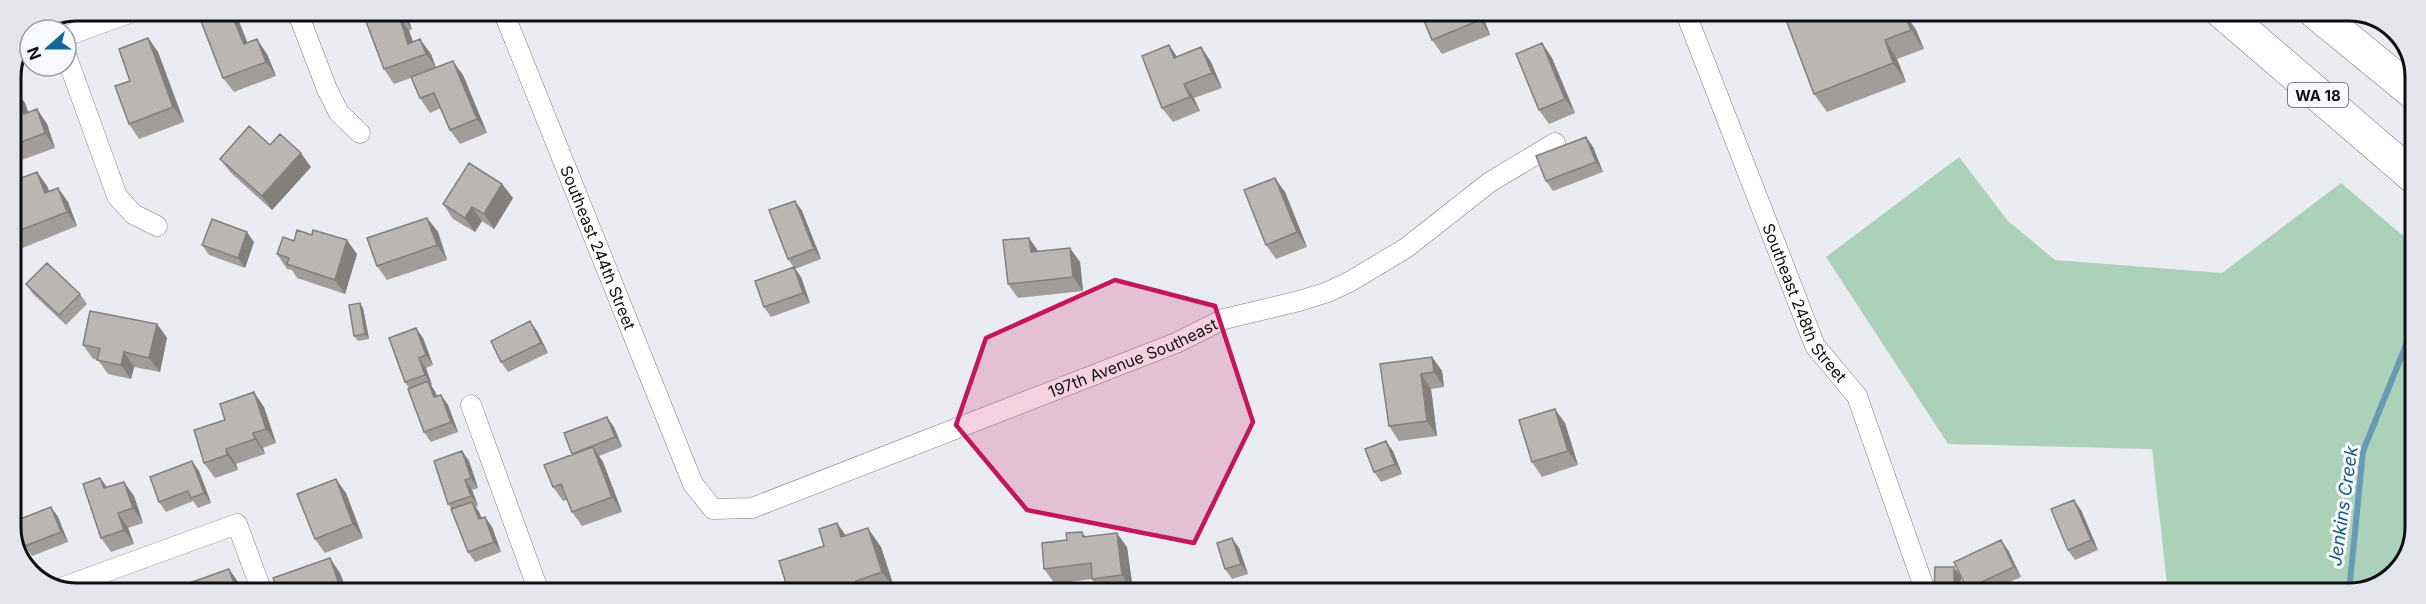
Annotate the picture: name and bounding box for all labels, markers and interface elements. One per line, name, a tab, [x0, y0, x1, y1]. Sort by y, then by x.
north arrow	[18, 18, 78, 78]
text: N	[22, 44, 46, 63]
road number: WA 18	[2288, 83, 2348, 107]
street label: Southeast 244th Street	[556, 163, 640, 333]
street label: Southeast 248th Street	[1758, 220, 1851, 386]
street label: 197th Avenue Southeast	[1045, 314, 1221, 402]
water label: Jenkins Creek	[2324, 444, 2362, 567]

